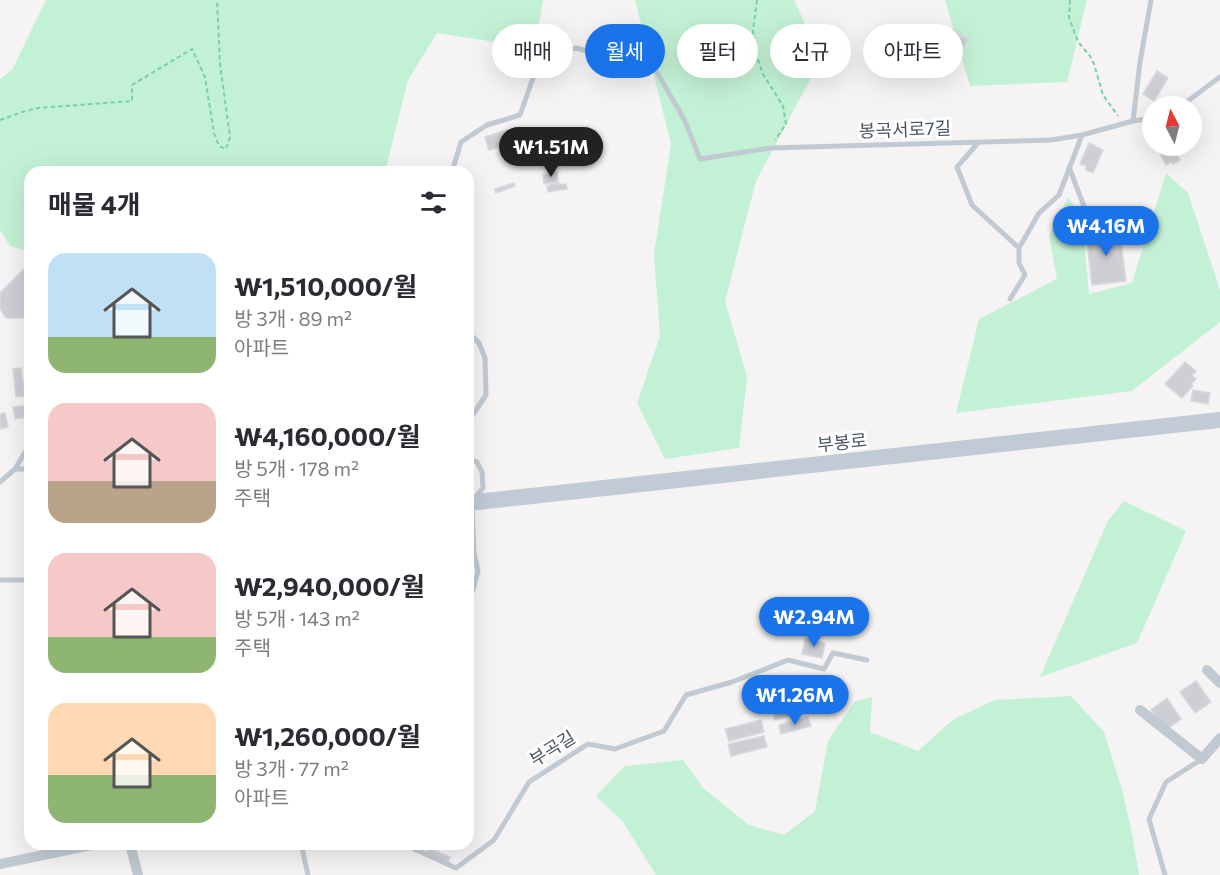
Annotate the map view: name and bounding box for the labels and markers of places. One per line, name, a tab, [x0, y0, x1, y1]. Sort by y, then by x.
pin: ₩1.51M	[502, 127, 600, 178]
pin: ₩4.16M	[1057, 206, 1155, 257]
pin: ₩2.94M	[765, 597, 863, 648]
pin: ₩1.26M	[746, 675, 844, 726]

